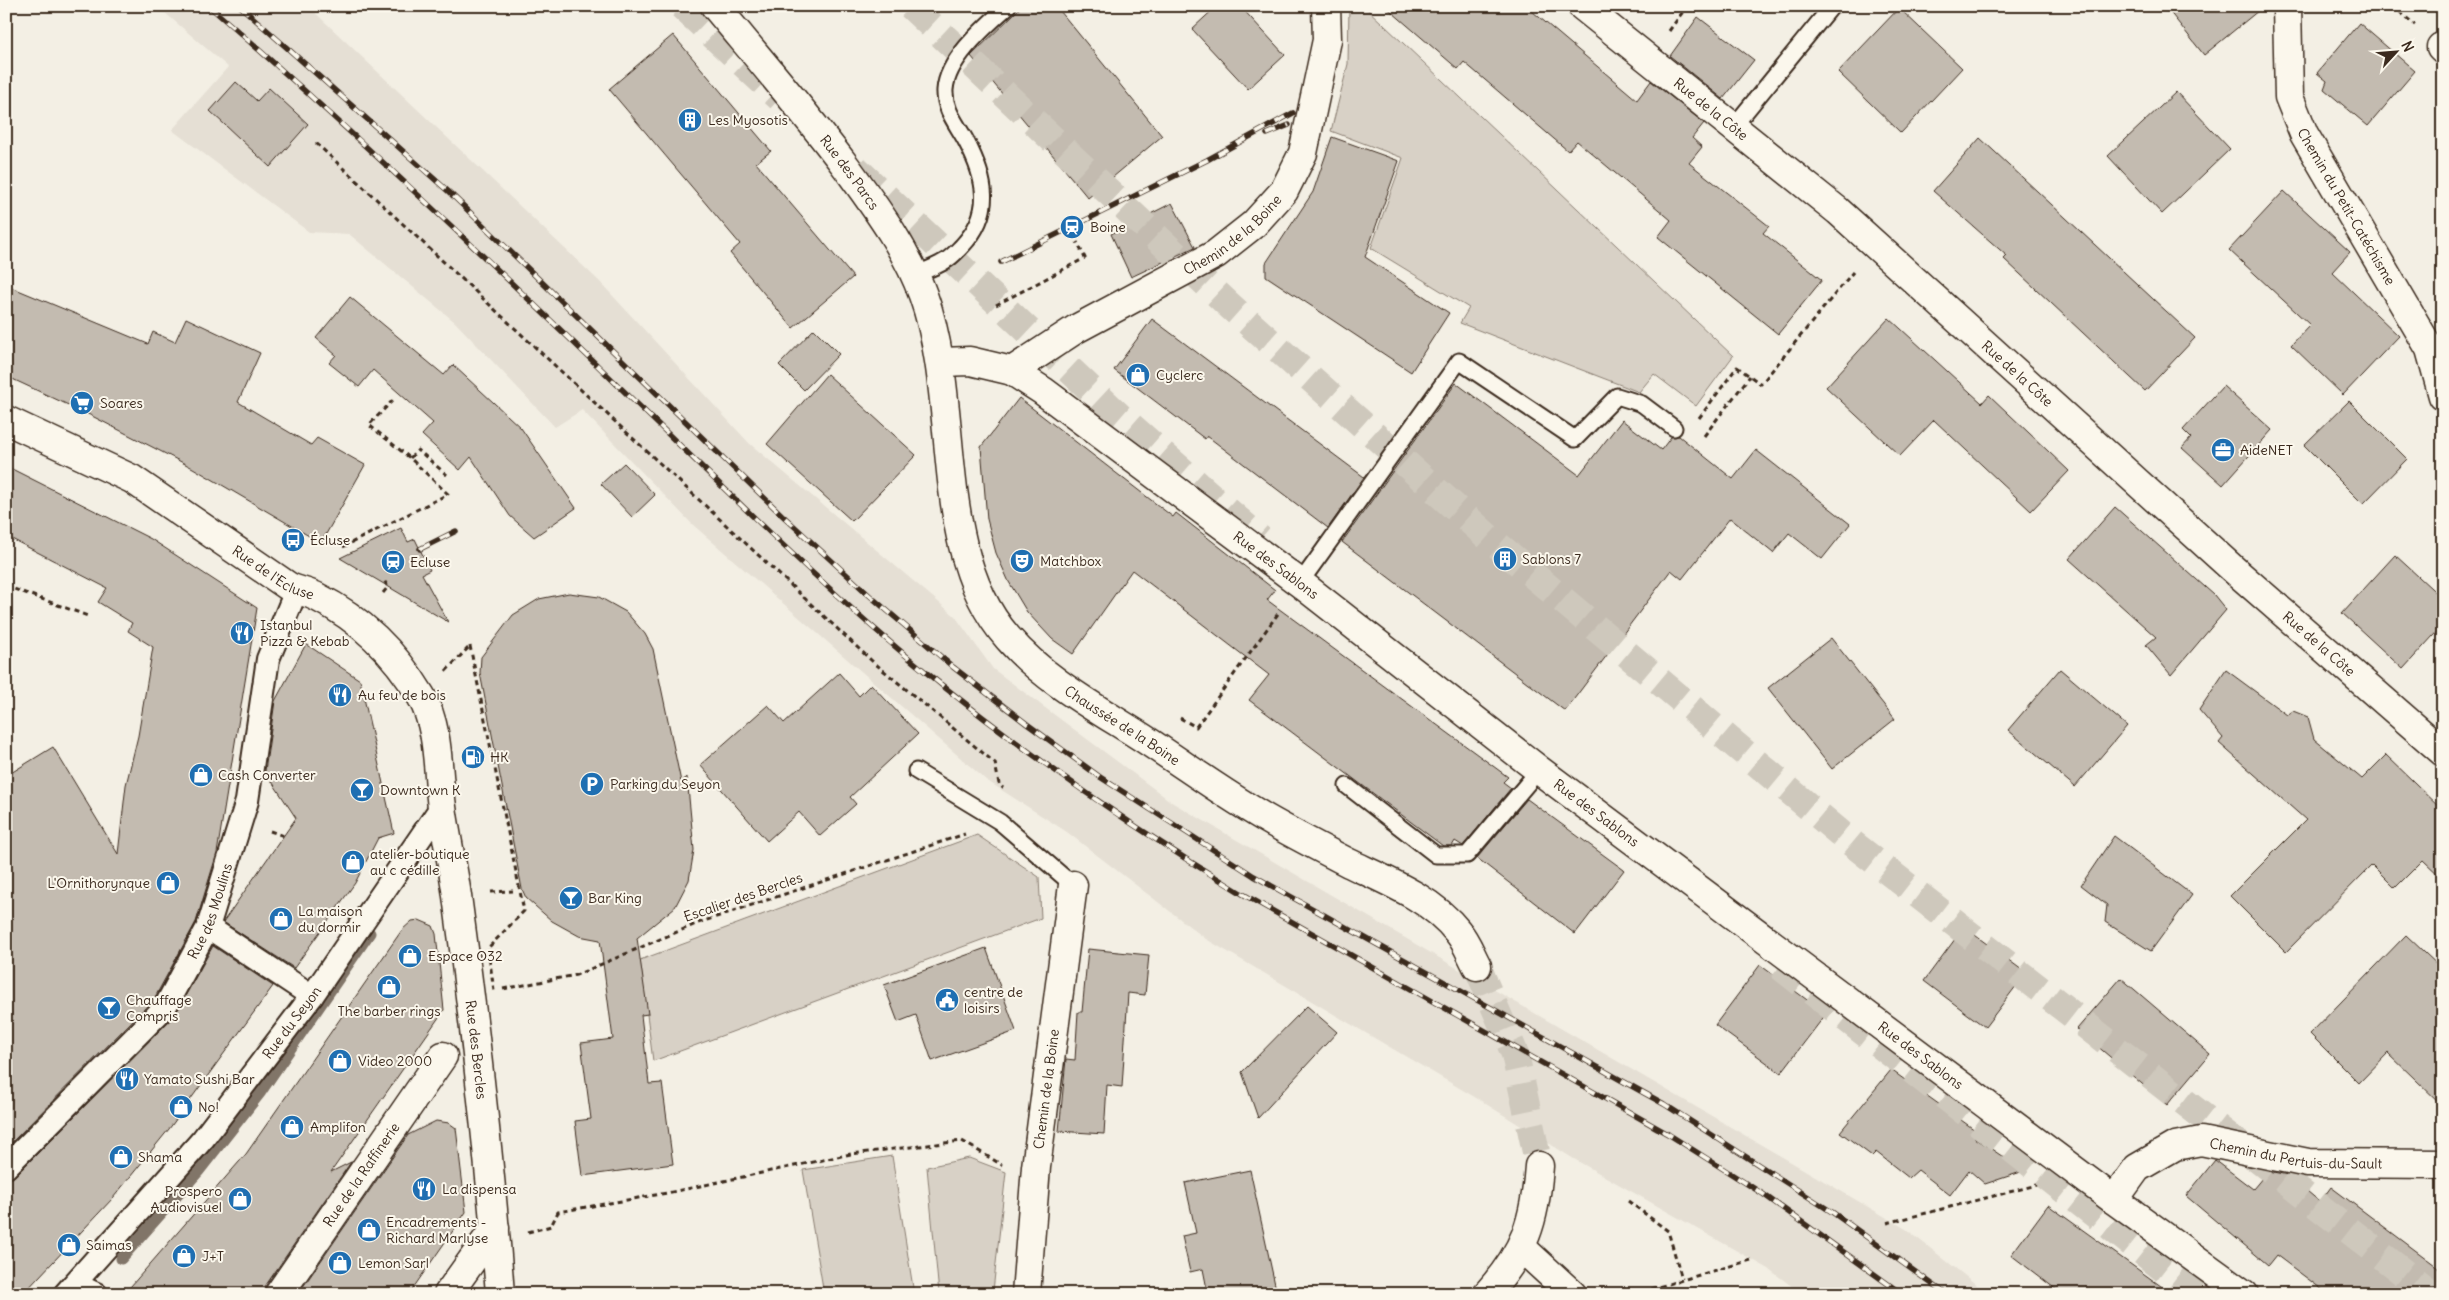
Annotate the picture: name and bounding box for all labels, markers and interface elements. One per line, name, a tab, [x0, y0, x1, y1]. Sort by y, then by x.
north arrow	[2372, 28, 2422, 78]
text: N	[2397, 38, 2418, 55]
street label: Rue de la Côte	[1670, 74, 1752, 144]
building icon: Les Myosotis	[677, 107, 703, 133]
place label: Les Myosotis	[708, 111, 788, 129]
street label: Chemin du Petit-Catéchisme	[2294, 126, 2400, 288]
street label: Rue des Parcs	[816, 131, 883, 213]
street label: Chemin de la Boine	[1180, 191, 1285, 279]
station icon: Boine	[1059, 214, 1085, 240]
place label: Boine	[1090, 218, 1126, 236]
street label: Rue de la Côte	[1978, 337, 2057, 411]
shop icon: Cyclerc	[1125, 362, 1151, 388]
place label: Cyclerc	[1156, 366, 1203, 384]
supermarket icon: Soares	[69, 390, 95, 416]
place label: Soares	[100, 394, 143, 412]
office icon: AideNET	[2210, 437, 2236, 463]
place label: AideNET	[2240, 441, 2293, 459]
bus stop icon: Écluse	[280, 527, 306, 553]
street label: Rue des Sablons	[1230, 527, 1322, 603]
place label: Écluse	[310, 531, 350, 549]
street label: Rue de l'Ecluse	[229, 541, 317, 604]
building icon: Sablons 7	[1492, 546, 1518, 572]
theatre icon: Matchbox	[1009, 548, 1035, 574]
station icon: Ecluse	[380, 549, 406, 575]
place label: Sablons 7	[1522, 550, 1581, 568]
place label: Matchbox	[1040, 552, 1102, 570]
place label: Ecluse	[410, 553, 450, 571]
street label: Rue de la Côte	[2279, 607, 2359, 680]
place label: Istanbul Pizza & Kebab	[260, 616, 350, 650]
restaurant icon: Istanbul Pizza & Kebab	[229, 620, 255, 646]
street label: Chaussée de la Boine	[1061, 681, 1183, 769]
restaurant icon: Au feu de bois	[327, 682, 353, 708]
place label: Au feu de bois	[358, 686, 446, 704]
fuel station icon: HK	[460, 744, 486, 770]
place label: HK	[490, 748, 509, 766]
shop icon: Cash Converter	[188, 762, 214, 788]
place label: Cash Converter	[218, 766, 316, 784]
parking icon: Parking du Seyon	[579, 771, 605, 797]
place label: Parking du Seyon	[610, 775, 720, 793]
street label: Rue des Sablons	[1550, 775, 1643, 851]
bar icon: Downtown K	[349, 777, 375, 803]
place label: Downtown K	[380, 781, 461, 799]
place label: atelier-boutique au c cédille	[370, 845, 470, 879]
shop icon: atelier-boutique au c cédille	[340, 849, 366, 875]
street label: Rue des Moulins	[183, 861, 236, 962]
street label: Escalier des Bercles	[681, 868, 805, 926]
shop icon: L'Ornithorynque	[155, 870, 181, 896]
place label: L'Ornithorynque	[47, 874, 150, 892]
bar icon: Bar King	[558, 885, 584, 911]
place label: Bar King	[588, 889, 642, 907]
place label: La maison du dormir	[298, 902, 363, 936]
shop icon: La maison du dormir	[268, 906, 294, 932]
shop icon: Espace O32	[397, 943, 423, 969]
place label: Espace O32	[428, 947, 503, 965]
shop icon: The barber rings	[376, 974, 402, 1000]
street label: Rue du Seyon	[258, 983, 325, 1063]
place label: centre de loisirs	[964, 983, 1023, 1017]
public building icon: centre de loisirs	[934, 987, 960, 1013]
place label: Chauffage Compris	[126, 991, 192, 1025]
bar icon: Chauffage Compris	[96, 995, 122, 1021]
street label: Rue des Bercles	[462, 999, 491, 1100]
place label: The barber rings	[337, 1002, 441, 1020]
street label: Rue des Sablons	[1874, 1018, 1967, 1093]
street label: Chemin de la Boine	[1029, 1028, 1063, 1150]
shop icon: Video 2000	[327, 1048, 353, 1074]
place label: Video 2000	[358, 1052, 432, 1070]
restaurant icon: Yamato Sushi Bar	[114, 1066, 140, 1092]
place label: Yamato Sushi Bar	[144, 1070, 255, 1088]
shop icon: No!	[168, 1094, 194, 1120]
place label: No!	[198, 1098, 219, 1116]
shop icon: Amplifon	[279, 1114, 305, 1140]
place label: Amplifon	[310, 1118, 366, 1136]
street label: Rue de la Raffinerie	[319, 1119, 403, 1230]
street label: Chemin du Pertuis-du-Sault	[2208, 1134, 2383, 1173]
shop icon: Shama	[108, 1144, 134, 1170]
place label: Shama	[138, 1148, 182, 1166]
restaurant icon: La dispensa	[411, 1176, 437, 1202]
place label: La dispensa	[442, 1180, 517, 1198]
place label: Prospero Audiovisuel	[151, 1182, 222, 1216]
shop icon: Prospero Audiovisuel	[227, 1186, 253, 1212]
place label: Encadrements - Richard Marlyse	[386, 1213, 488, 1247]
shop icon: Encadrements - Richard Marlyse	[356, 1217, 382, 1243]
shop icon: Saimas	[56, 1232, 82, 1258]
place label: Saimas	[86, 1236, 132, 1254]
shop icon: J+T	[171, 1243, 197, 1269]
place label: J+T	[202, 1247, 224, 1265]
shop icon: Lemon Sarl	[327, 1250, 353, 1276]
place label: Lemon Sarl	[358, 1254, 429, 1272]

